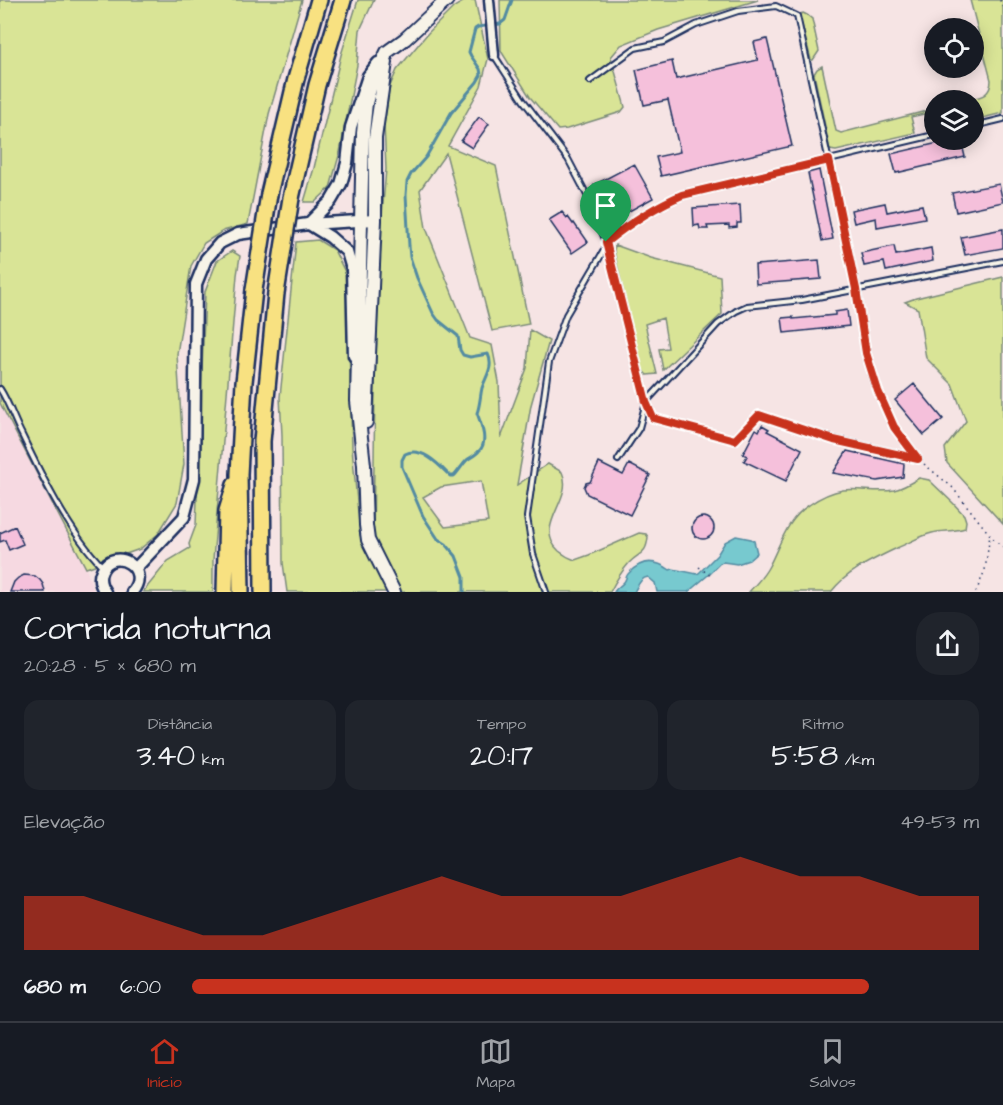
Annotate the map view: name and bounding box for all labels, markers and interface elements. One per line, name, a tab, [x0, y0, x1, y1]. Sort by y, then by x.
map controls	[924, 18, 984, 150]
button: locate	[924, 18, 984, 78]
button: layers	[924, 90, 984, 150]
pin	[580, 180, 631, 242]
icon: arrive	[589, 189, 622, 222]
text: Corrida noturna	[24, 606, 271, 652]
button: share	[916, 612, 979, 675]
text: 20:28 · 5 × 680 m	[24, 652, 196, 680]
text: Distância	[148, 713, 212, 735]
text: Tempo	[477, 713, 526, 735]
text: Ritmo	[802, 713, 844, 735]
text: 3.40	[136, 735, 195, 777]
text: 20:17	[470, 735, 533, 777]
text: 5:58	[771, 735, 838, 777]
text: km	[195, 749, 224, 771]
text: /km	[838, 749, 874, 771]
text: Elevação	[24, 808, 104, 836]
text: 49–53 m	[900, 808, 979, 836]
text: 680 m	[24, 973, 86, 1001]
text: 6:00	[120, 973, 161, 1001]
tab: Início	[147, 1035, 182, 1093]
tab: Mapa	[476, 1035, 515, 1093]
tab: Salvos	[809, 1035, 856, 1093]

